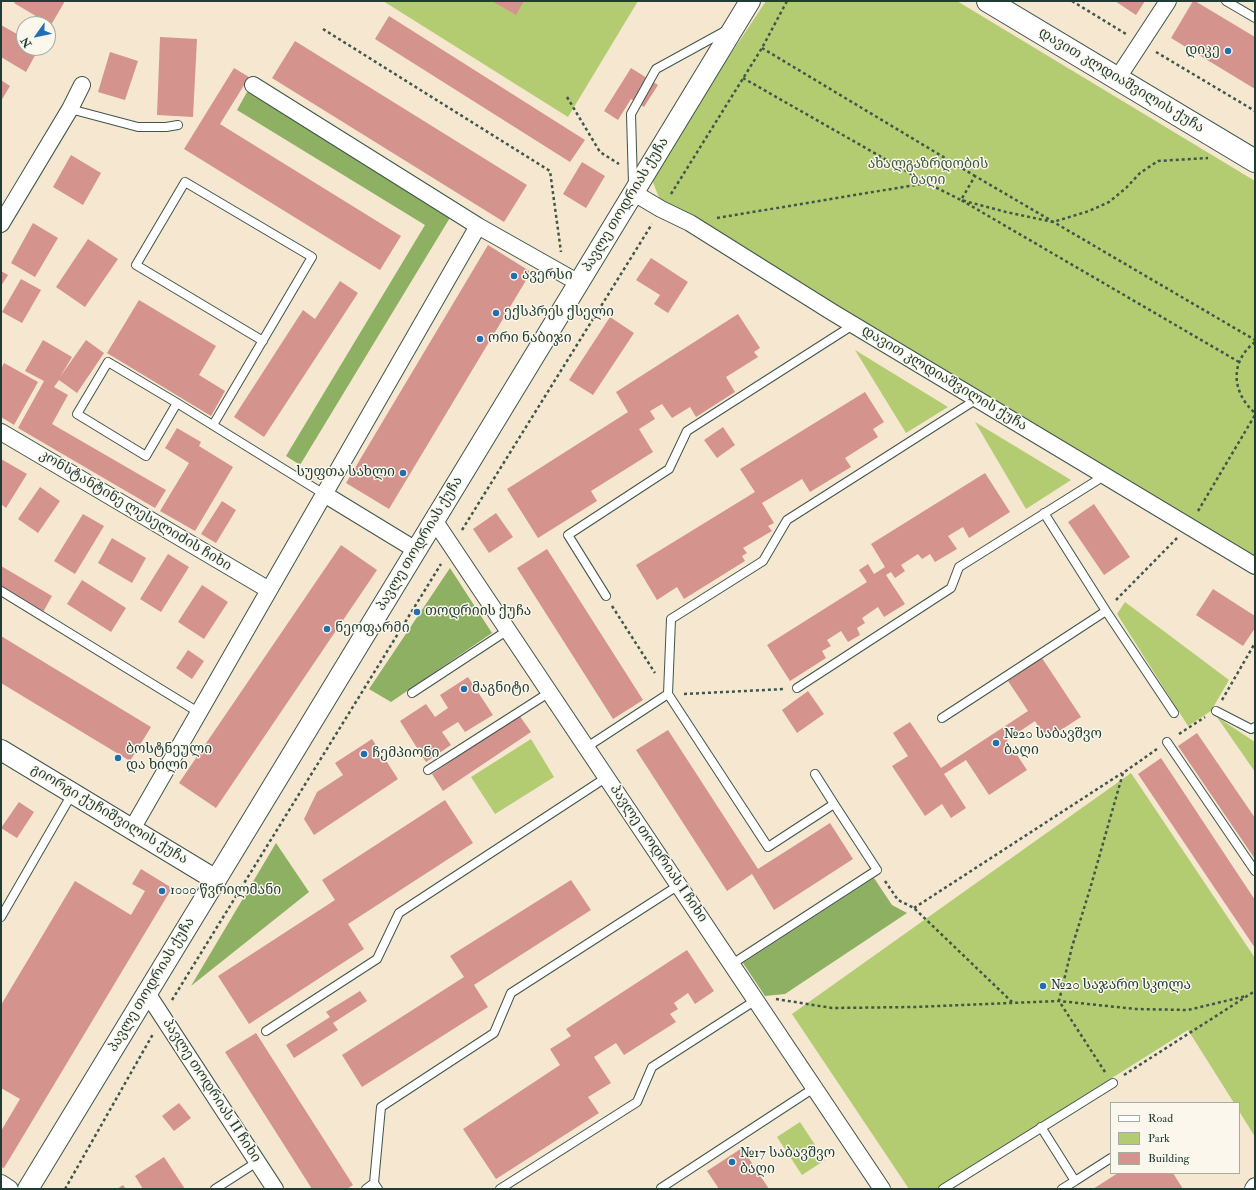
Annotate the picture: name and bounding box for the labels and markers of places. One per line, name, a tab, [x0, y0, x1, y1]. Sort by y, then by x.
place label: დიკე	[1185, 43, 1220, 59]
marker: დიკე	[1223, 46, 1233, 56]
place label: ავერსი	[522, 268, 573, 284]
marker: ავერსი	[509, 271, 519, 281]
place label: ექსპრეს ქსელი	[504, 305, 614, 321]
marker: ექსპრეს ქსელი	[491, 308, 501, 318]
place label: ორი ნაბიჯი	[488, 331, 572, 347]
marker: ორი ნაბიჯი	[475, 334, 485, 344]
place label: სუფთა სახლი	[296, 465, 395, 481]
marker: სუფთა სახლი	[398, 468, 408, 478]
place label: თოდრიის ქუჩა	[425, 604, 531, 620]
marker: თოდრიის ქუჩა	[412, 607, 422, 617]
place label: ნეოფარმი	[335, 621, 410, 637]
marker: ნეოფარმი	[322, 624, 332, 634]
place label: მაგნიტი	[472, 681, 530, 697]
marker: მაგნიტი	[459, 684, 469, 694]
place label: №20 საბავშვო ბაღი	[1004, 727, 1102, 760]
marker: №20 საბავშვო ბაღი	[991, 738, 1001, 748]
place label: ბოსტნეული და ხილი	[126, 742, 212, 774]
place label: ჩემპიონი	[372, 746, 440, 762]
marker: ჩემპიონი	[359, 749, 369, 759]
marker: ბოსტნეული და ხილი	[113, 753, 123, 763]
place label: 1000 წვრილმანი	[170, 883, 281, 899]
marker: 1000 წვრილმანი	[157, 886, 167, 896]
place label: №20 საჯარო სკოლა	[1051, 978, 1191, 994]
marker: №20 საჯარო სკოლა	[1038, 981, 1048, 991]
place label: №17 საბავშვო ბაღი	[740, 1146, 835, 1178]
marker: №17 საბავშვო ბაღი	[727, 1157, 737, 1167]

